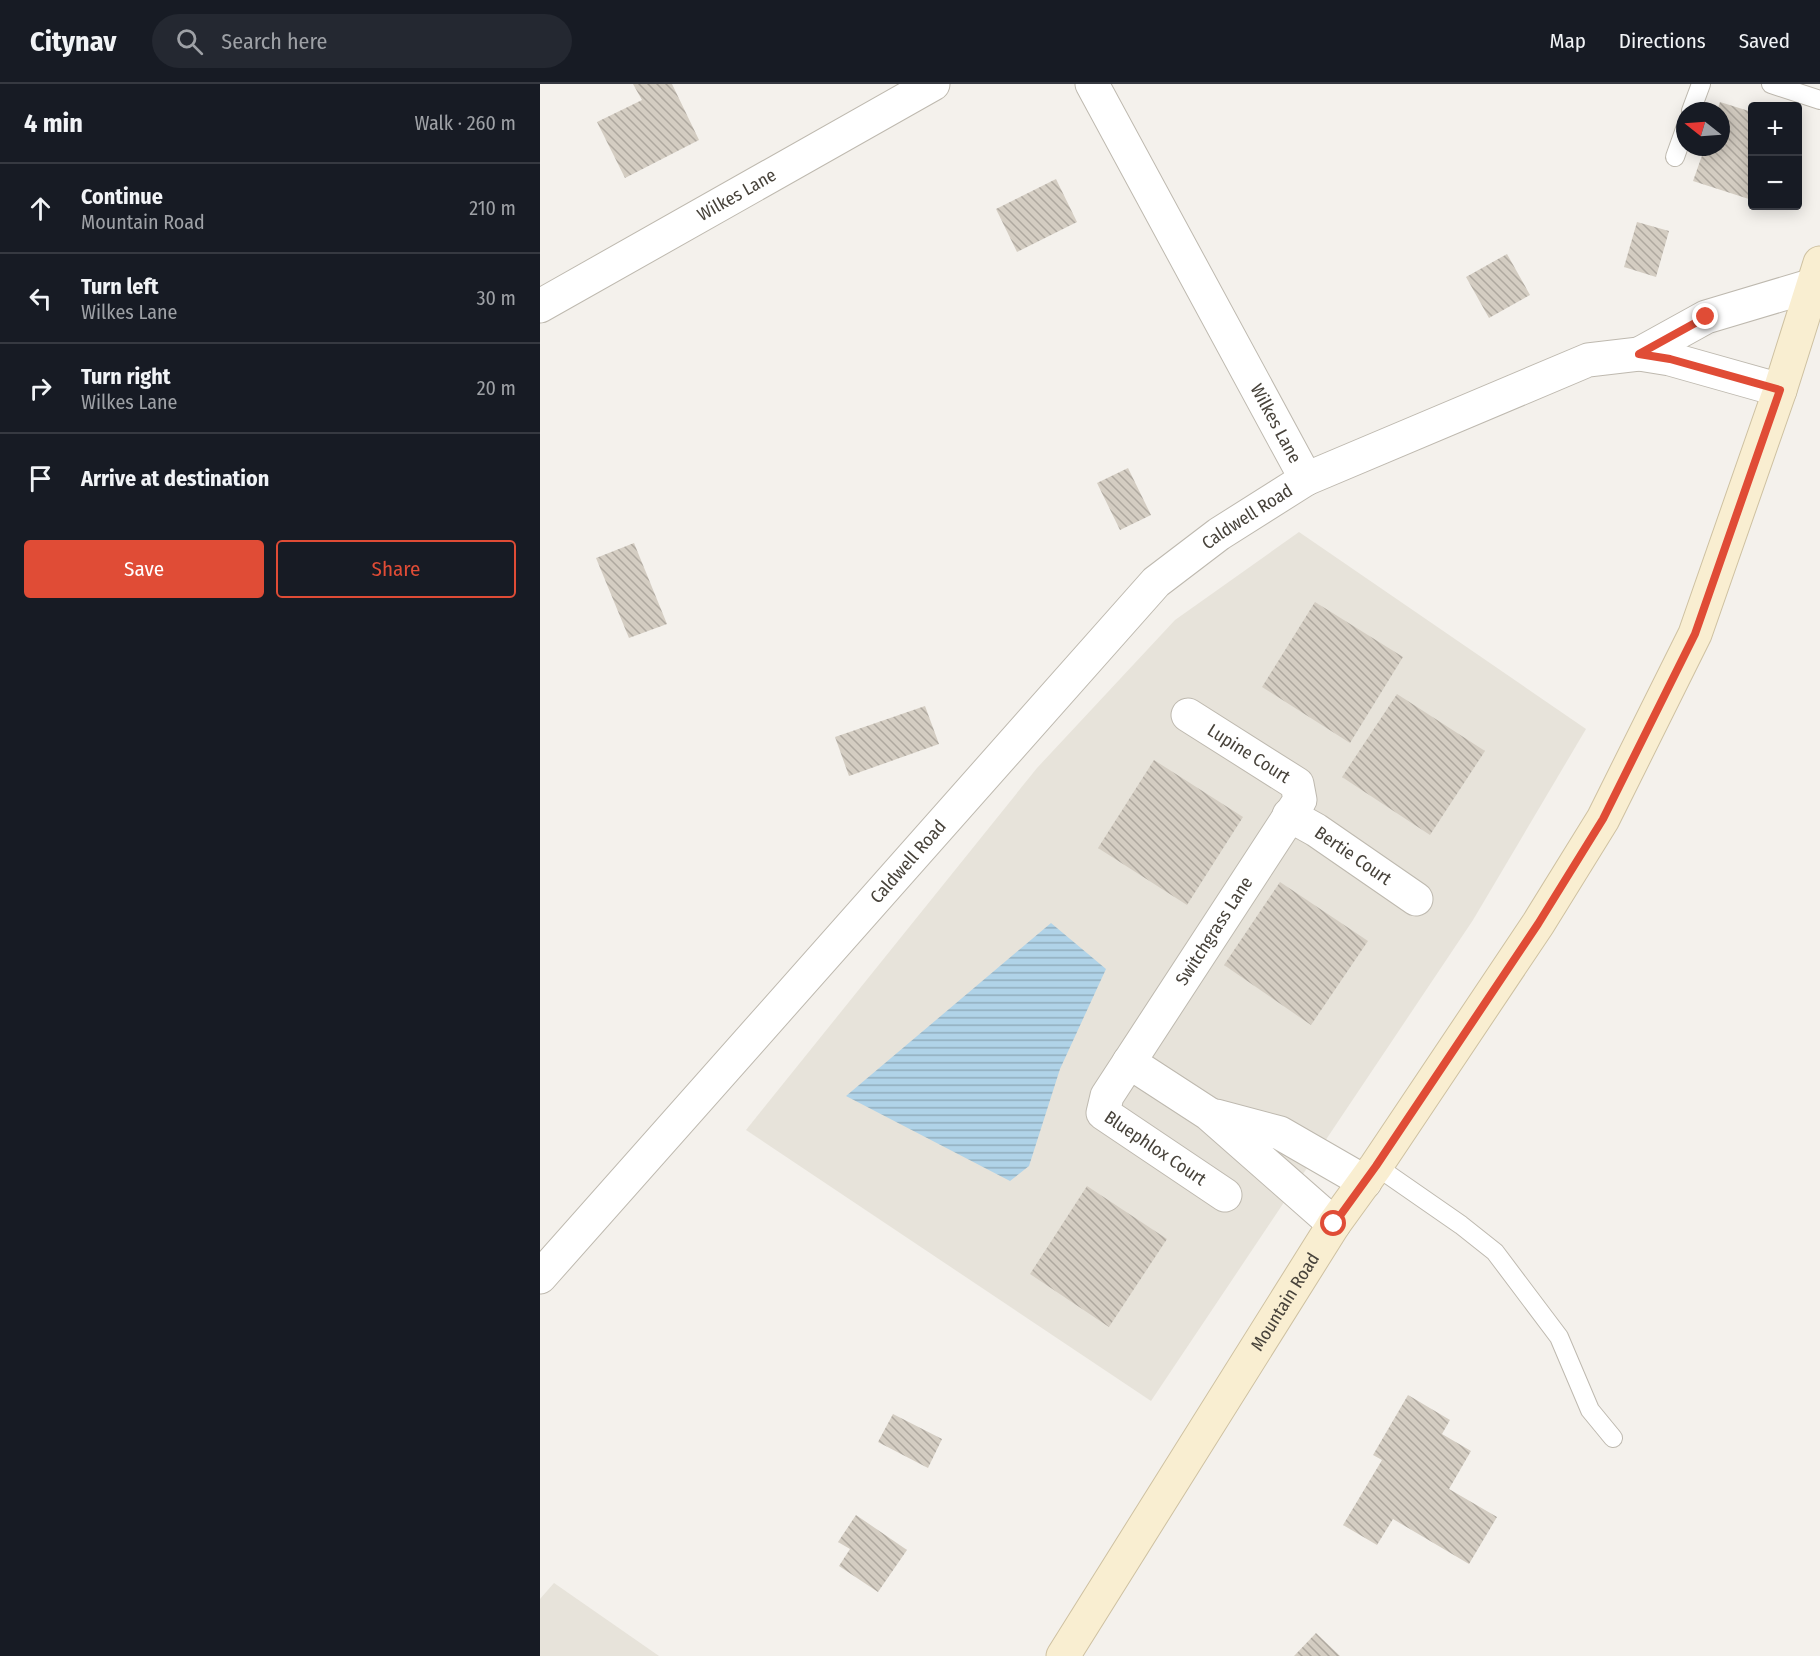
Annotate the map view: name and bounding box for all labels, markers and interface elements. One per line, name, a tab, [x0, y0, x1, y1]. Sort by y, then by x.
search box	[152, 14, 572, 68]
text: Citynav	[30, 25, 116, 58]
icon: search	[173, 25, 206, 58]
text: Search here	[221, 28, 327, 55]
text: Map	[1549, 28, 1586, 54]
text: Directions	[1619, 28, 1706, 54]
text: Saved	[1739, 28, 1790, 54]
north arrow	[1676, 102, 1730, 156]
map controls	[1748, 102, 1802, 210]
button: +	[1748, 102, 1802, 156]
text: 4 min	[24, 108, 83, 139]
text: Walk · 260 m	[415, 111, 516, 135]
button: −	[1748, 156, 1802, 210]
street label: Wilkes Lane	[694, 164, 780, 226]
text: Continue	[81, 183, 163, 210]
icon: ahead	[24, 192, 57, 225]
text: 210 m	[469, 196, 516, 220]
text: Mountain Road	[81, 210, 205, 234]
text: Turn left	[81, 273, 159, 300]
icon: left	[24, 282, 57, 315]
text: 30 m	[476, 286, 516, 310]
text: Wilkes Lane	[81, 300, 178, 324]
route end	[1692, 303, 1718, 329]
text: Turn right	[81, 363, 170, 390]
icon: right	[24, 372, 57, 405]
text: 20 m	[477, 376, 516, 400]
street label: Wilkes Lane	[1245, 380, 1306, 467]
text: Wilkes Lane	[81, 390, 178, 414]
icon: arrive	[24, 462, 57, 495]
text: Arrive at destination	[81, 465, 269, 492]
street label: Caldwell Road	[1197, 479, 1297, 554]
button: Save	[24, 540, 264, 598]
button: Share	[276, 540, 516, 598]
street label: Lupine Court	[1203, 719, 1294, 788]
street label: Caldwell Road	[865, 816, 951, 908]
street label: Bertie Court	[1310, 821, 1396, 890]
street label: Switchgrass Lane	[1171, 872, 1257, 990]
street label: Bluephlox Court	[1100, 1106, 1210, 1190]
route start	[1320, 1210, 1346, 1236]
street label: Mountain Road	[1246, 1249, 1324, 1355]

